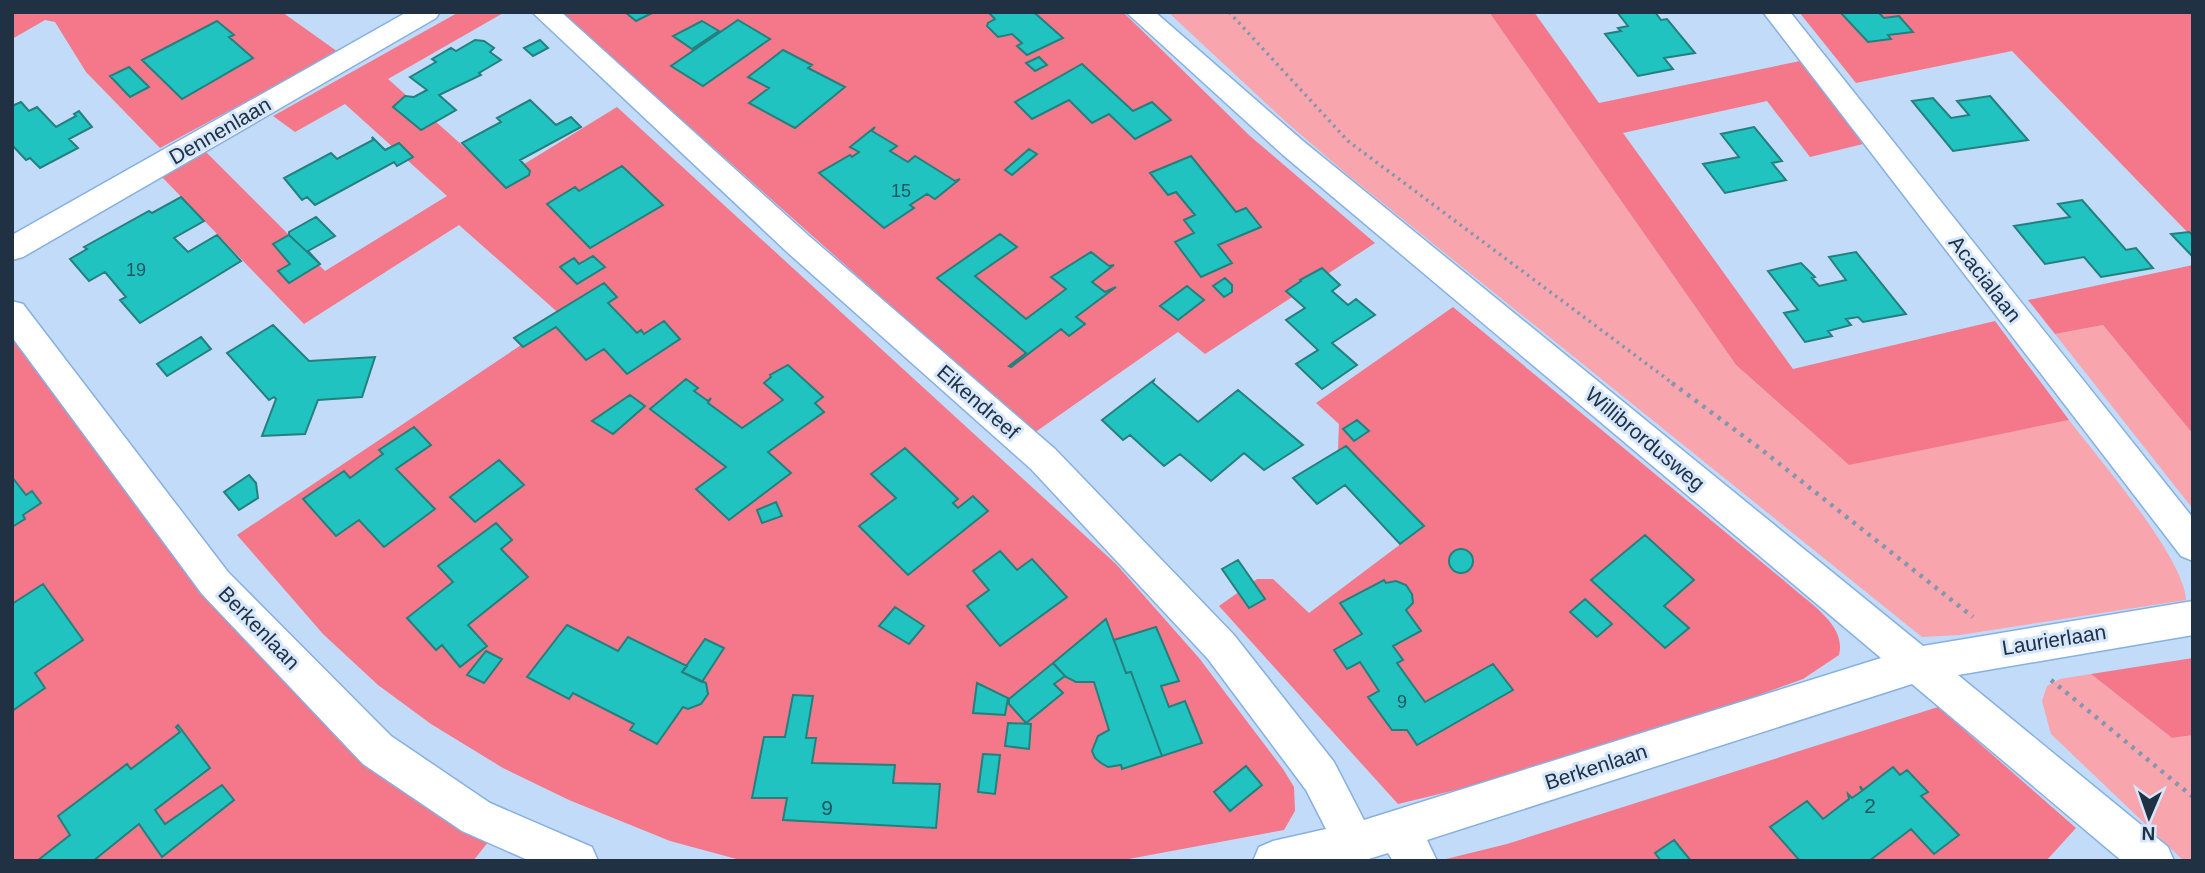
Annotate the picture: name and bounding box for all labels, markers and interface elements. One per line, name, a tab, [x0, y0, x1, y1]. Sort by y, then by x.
street label: Dennenlaan	[165, 92, 275, 169]
house number: 15	[891, 181, 911, 201]
street label: Acacialaan	[1945, 231, 2026, 326]
house number: 19	[126, 260, 146, 280]
street label: Eikendreef	[933, 360, 1024, 443]
street label: Willibrordusweg	[1581, 382, 1709, 495]
street label: Berkenlaan	[214, 581, 305, 674]
street label: Laurierlaan	[2000, 620, 2108, 659]
house number: 9	[1397, 692, 1407, 712]
street label: Berkenlaan	[1542, 739, 1650, 794]
north arrow	[2114, 782, 2184, 852]
house number: 2	[1864, 794, 1876, 817]
house number: 9	[821, 796, 833, 819]
text: N	[2141, 823, 2156, 844]

